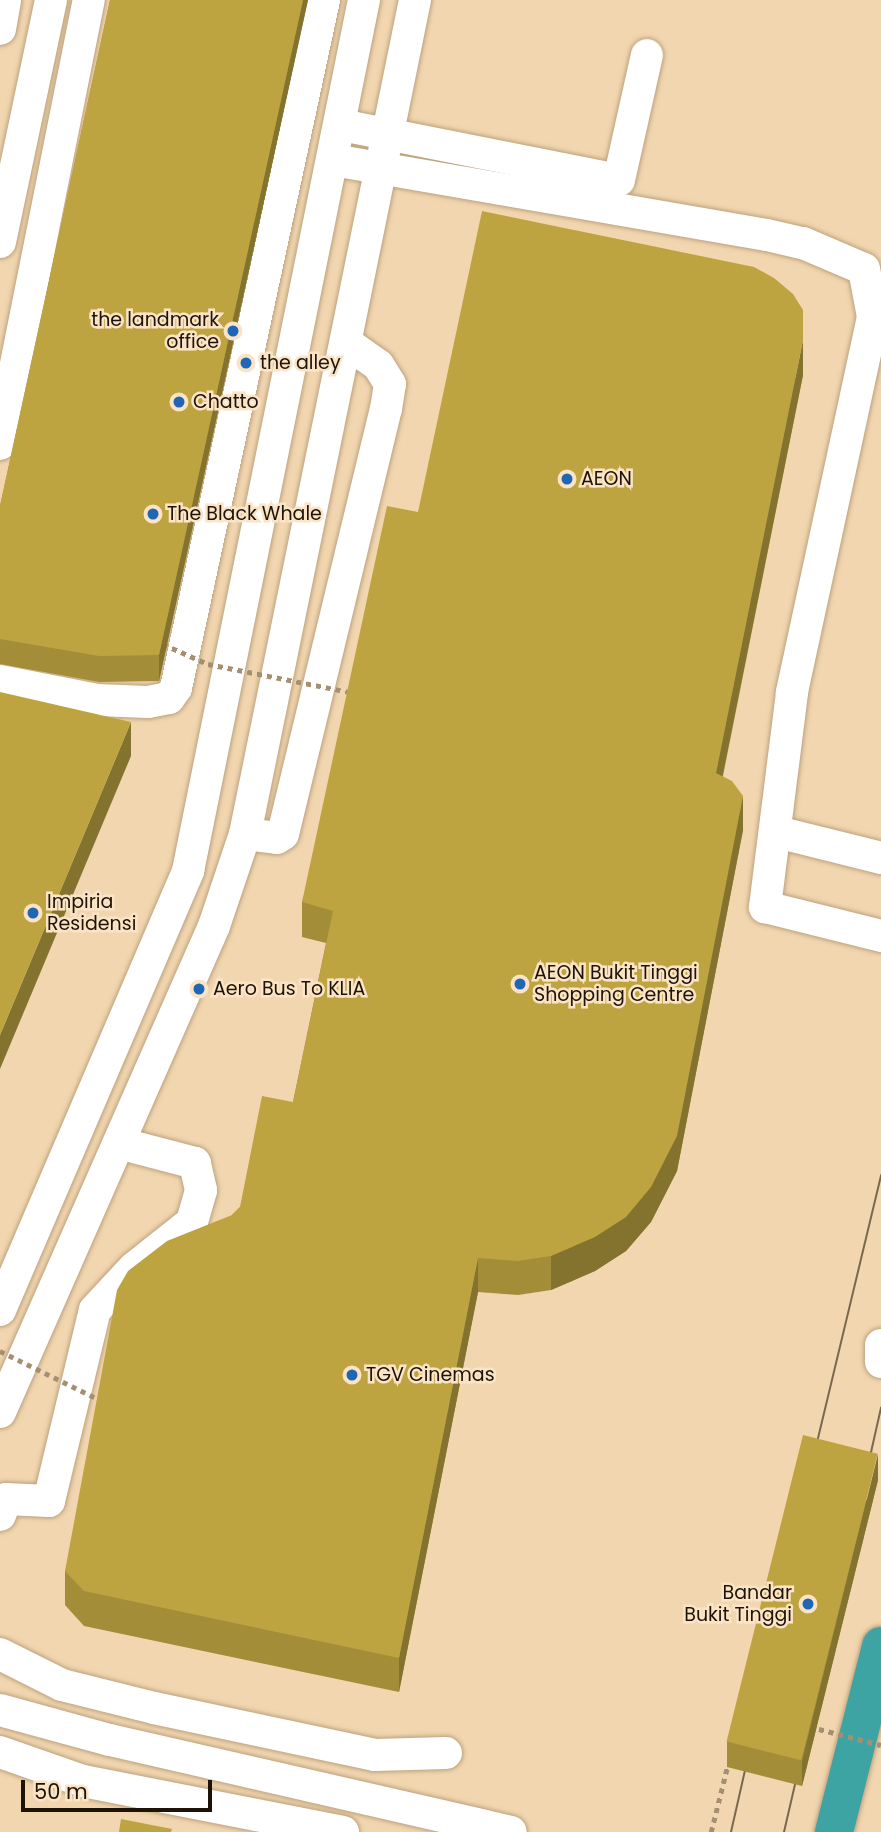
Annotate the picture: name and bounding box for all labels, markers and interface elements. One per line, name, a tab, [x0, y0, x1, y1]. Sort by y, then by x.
place label: the landmark office	[91, 309, 219, 353]
marker: the landmark office	[225, 323, 241, 339]
place label: the alley	[260, 352, 341, 374]
marker: the alley	[238, 355, 254, 371]
place label: Chatto	[193, 391, 259, 413]
marker: Chatto	[171, 394, 187, 410]
place label: AEON	[581, 468, 632, 490]
marker: AEON	[559, 471, 575, 487]
place label: The Black Whale	[167, 503, 322, 525]
marker: The Black Whale	[145, 506, 161, 522]
place label: Impiria Residensi	[47, 891, 136, 935]
marker: Impiria Residensi	[25, 905, 41, 921]
place label: AEON Bukit Tinggi Shopping Centre	[534, 962, 698, 1006]
marker: AEON Bukit Tinggi Shopping Centre	[512, 976, 528, 992]
place label: Aero Bus To KLIA	[213, 978, 365, 1000]
marker: Aero Bus To KLIA	[191, 981, 207, 997]
place label: TGV Cinemas	[366, 1364, 495, 1386]
marker: TGV Cinemas	[344, 1367, 360, 1383]
place label: Bandar Bukit Tinggi	[684, 1582, 792, 1626]
marker: Bandar Bukit Tinggi	[798, 1594, 818, 1614]
scale bar	[24, 1766, 215, 1810]
text: 50 m	[34, 1777, 88, 1806]

